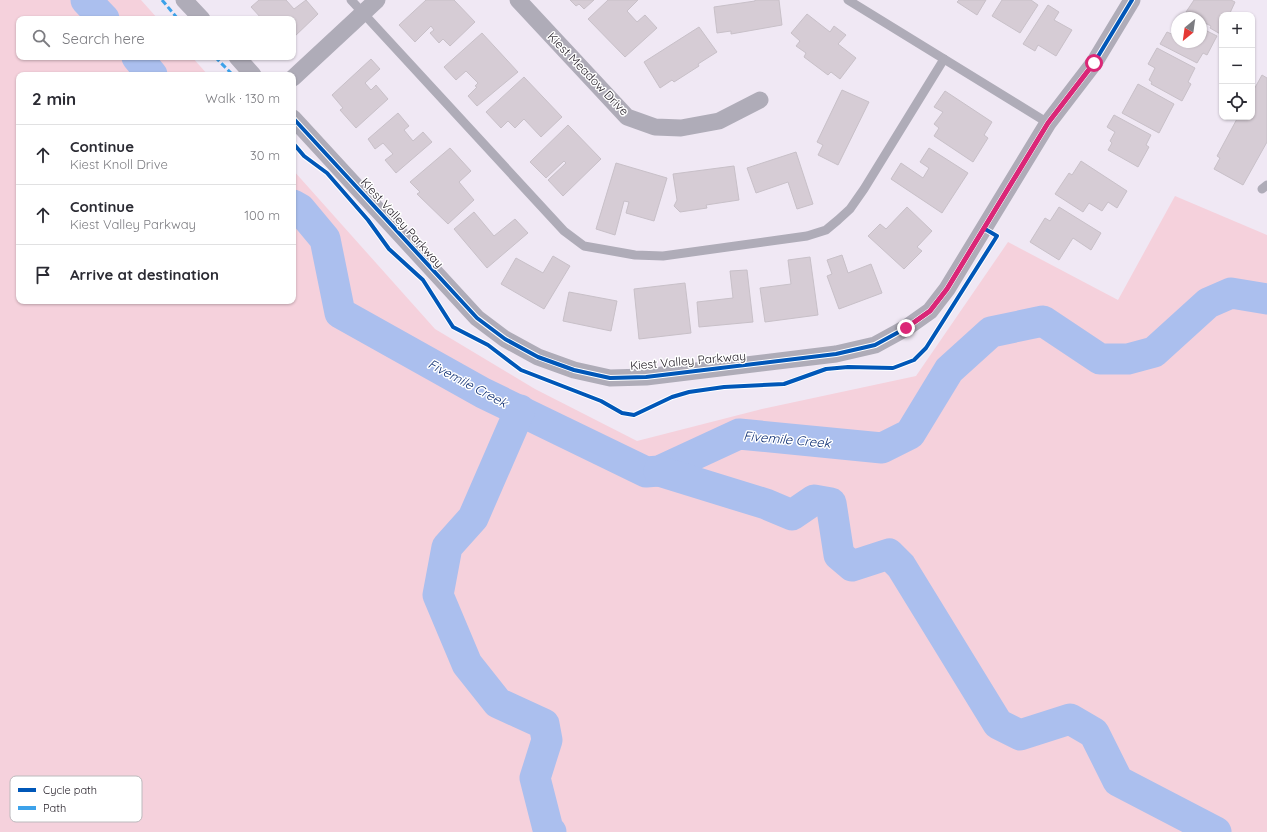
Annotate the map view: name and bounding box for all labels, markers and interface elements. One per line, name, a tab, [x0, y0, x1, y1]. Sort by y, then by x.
north arrow	[1171, 12, 1207, 48]
map controls	[1219, 12, 1255, 120]
button: +	[1219, 12, 1255, 48]
search box	[16, 16, 296, 60]
icon: search	[30, 27, 52, 49]
text: Search here	[62, 29, 145, 48]
street label: Kiest Meadow Drive	[545, 29, 632, 119]
button: −	[1219, 48, 1255, 84]
route start	[1085, 54, 1103, 72]
button: locate	[1219, 84, 1255, 120]
text: 2 min	[32, 88, 76, 109]
text: Walk · 130 m	[205, 90, 280, 106]
text: Continue	[70, 137, 134, 156]
icon: ahead	[32, 144, 54, 166]
text: 30 m	[250, 147, 280, 163]
text: Kiest Knoll Drive	[70, 156, 168, 172]
street label: Kiest Valley Parkway	[358, 174, 447, 271]
text: Continue	[70, 197, 134, 216]
icon: ahead	[32, 204, 54, 226]
text: 100 m	[244, 207, 280, 223]
text: Kiest Valley Parkway	[70, 216, 196, 232]
icon: arrive	[32, 264, 54, 286]
text: Arrive at destination	[70, 265, 219, 284]
route end	[897, 319, 915, 337]
street label: Kiest Valley Parkway	[629, 348, 747, 373]
water label: Fivemile Creek	[426, 355, 511, 411]
water label: Fivemile Creek	[743, 427, 832, 451]
legend	[10, 776, 142, 822]
text: Cycle path	[43, 783, 97, 797]
text: Path	[43, 801, 66, 815]

